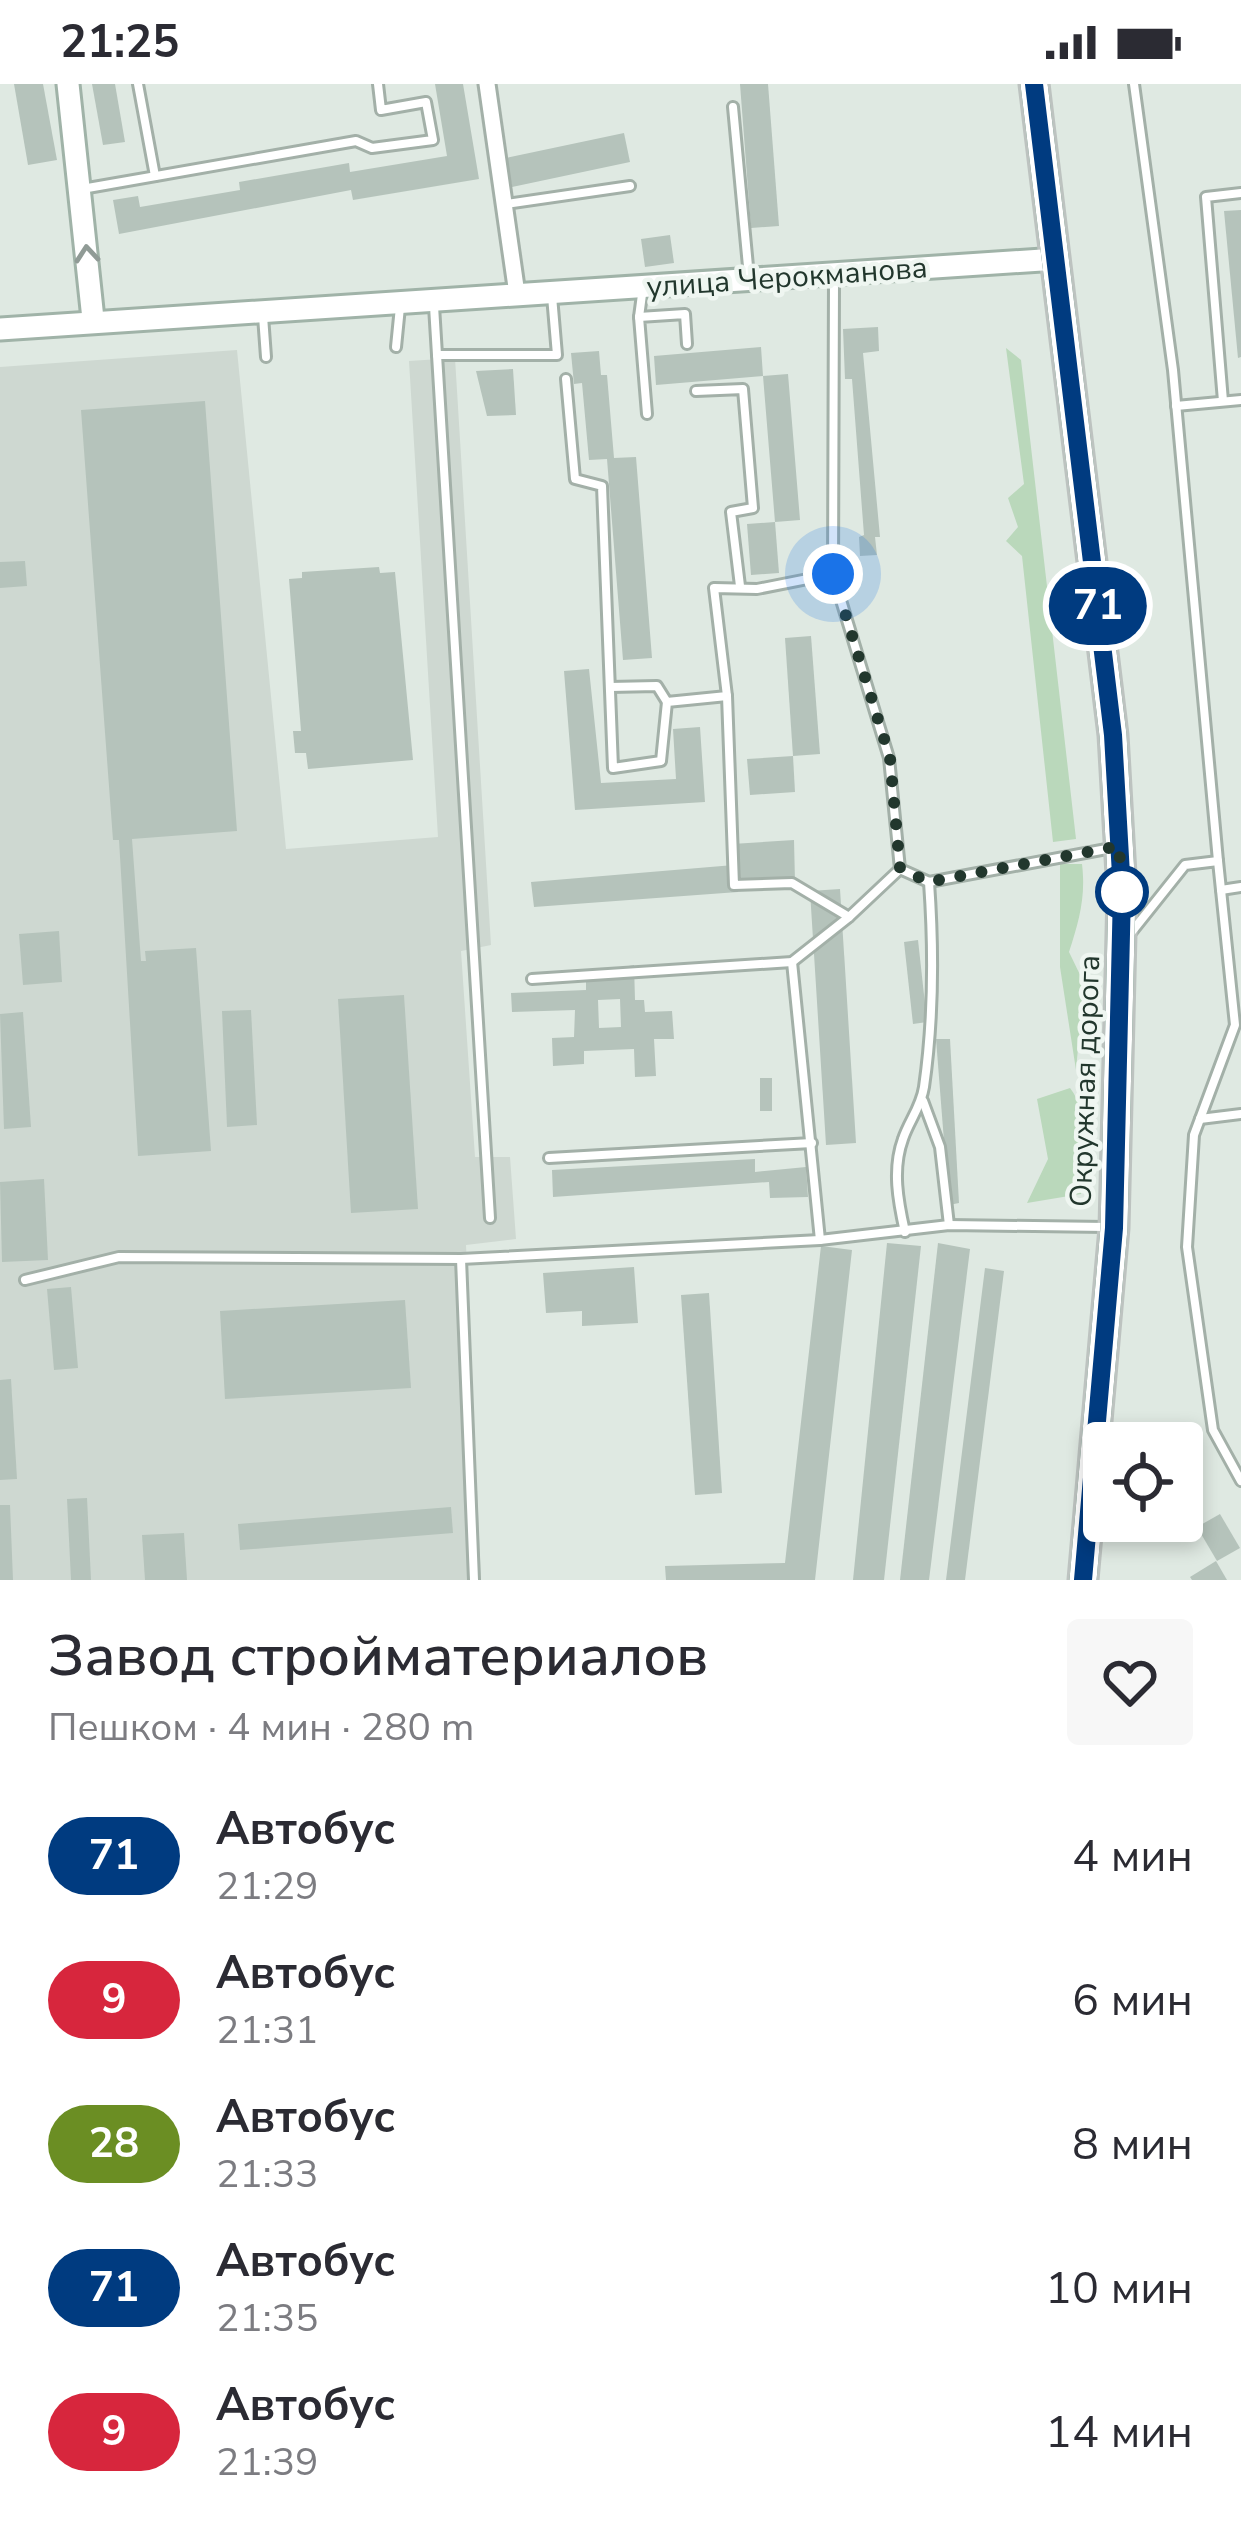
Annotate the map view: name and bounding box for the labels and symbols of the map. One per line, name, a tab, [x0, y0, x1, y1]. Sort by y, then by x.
one-way arrow	[75, 244, 101, 263]
street label: улица Черокманова	[645, 247, 929, 308]
your location	[803, 544, 863, 604]
line badge: 71	[1044, 567, 1152, 645]
unlabelled marker	[1097, 867, 1147, 917]
street label: Окружная дорога	[1061, 954, 1110, 1208]

